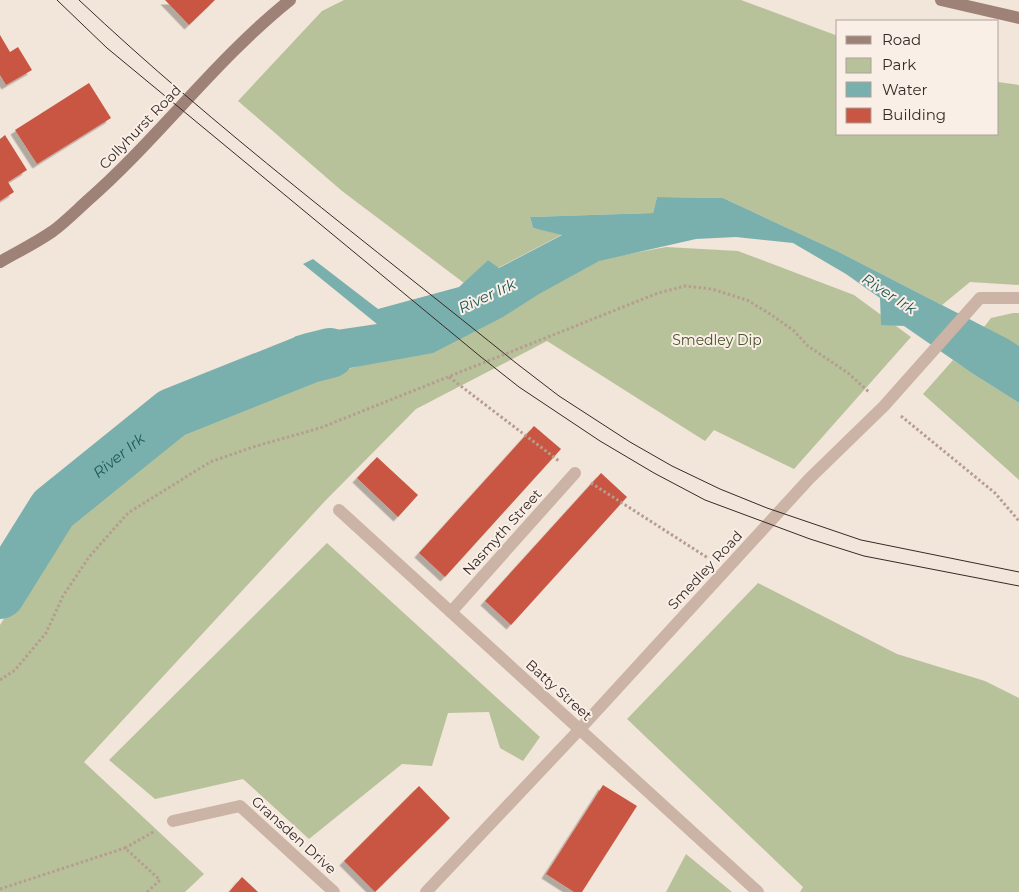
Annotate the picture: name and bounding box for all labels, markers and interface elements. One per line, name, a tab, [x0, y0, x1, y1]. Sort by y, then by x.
legend	[836, 20, 999, 135]
text: Road	[882, 30, 921, 49]
text: Park	[882, 55, 916, 74]
text: Water	[882, 80, 928, 99]
street label: Collyhurst Road	[95, 81, 185, 173]
text: Building	[882, 105, 946, 124]
water label: River Irk	[858, 269, 921, 319]
water label: River Irk	[455, 274, 519, 317]
park label: Smedley Dip	[672, 331, 762, 349]
water label: River Irk	[89, 428, 149, 482]
street label: Nasmyth Street	[459, 485, 546, 579]
street label: Smedley Road	[664, 527, 746, 613]
street label: Batty Street	[522, 656, 596, 725]
street label: Gransden Drive	[248, 792, 340, 878]

